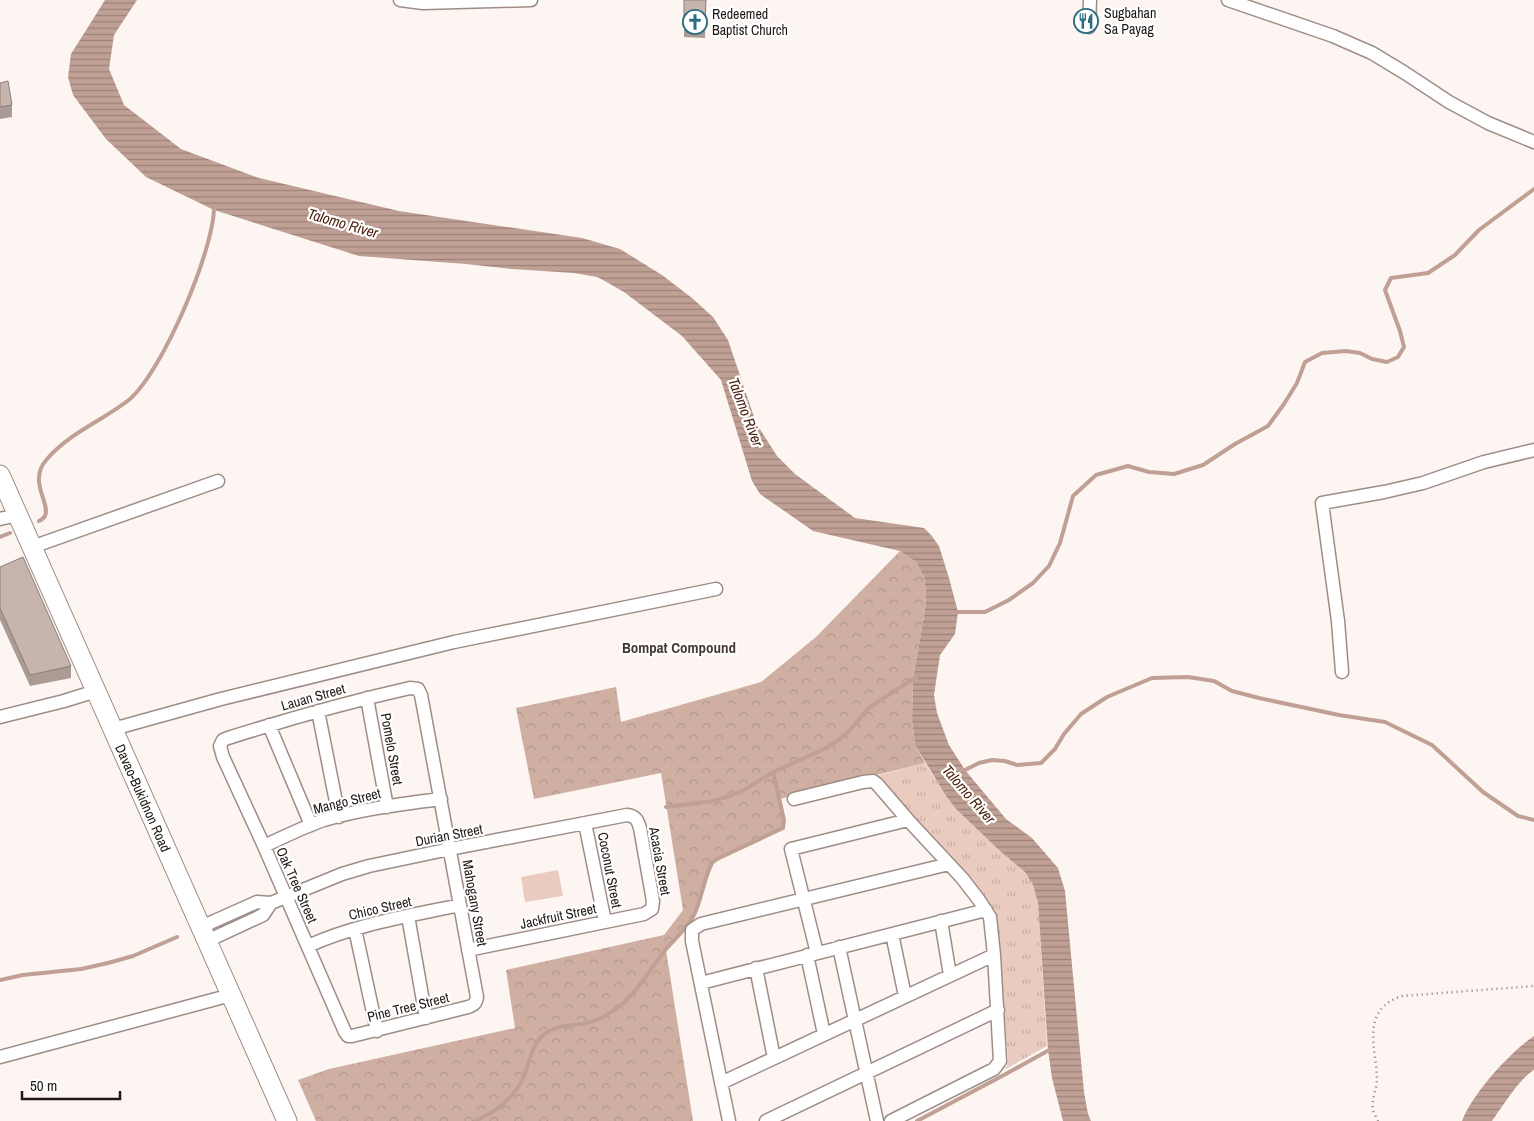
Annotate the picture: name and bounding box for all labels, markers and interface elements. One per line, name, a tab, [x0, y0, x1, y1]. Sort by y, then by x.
place label: Sugbahan Sa Payag	[1104, 4, 1156, 38]
place label: Redeemed Baptist Church	[712, 5, 788, 39]
restaurant icon: Sugbahan Sa Payag	[1073, 8, 1099, 34]
church icon: Redeemed Baptist Church	[682, 9, 708, 35]
water label: Talomo River	[305, 203, 381, 243]
water label: Talomo River	[723, 375, 769, 450]
district label: Bompat Compound	[622, 637, 736, 658]
street label: Lauan Street	[279, 679, 347, 715]
street label: Pomelo Street	[377, 712, 407, 786]
street label: Davao-Bukidnon Road	[111, 741, 175, 855]
water label: Talomo River	[937, 760, 1001, 829]
street label: Mango Street	[311, 784, 383, 818]
street label: Durian Street	[414, 820, 484, 850]
street label: Acacia Street	[645, 825, 675, 897]
street label: Coconut Street	[594, 831, 626, 909]
street label: Oak Tree Street	[272, 844, 322, 926]
street label: Mahogany Street	[459, 858, 491, 948]
street label: Chico Street	[347, 892, 413, 924]
street label: Jackfruit Street	[518, 899, 598, 933]
street label: Pine Tree Street	[365, 988, 451, 1026]
scale bar	[22, 1068, 120, 1100]
text: 50 m	[30, 1075, 57, 1096]

